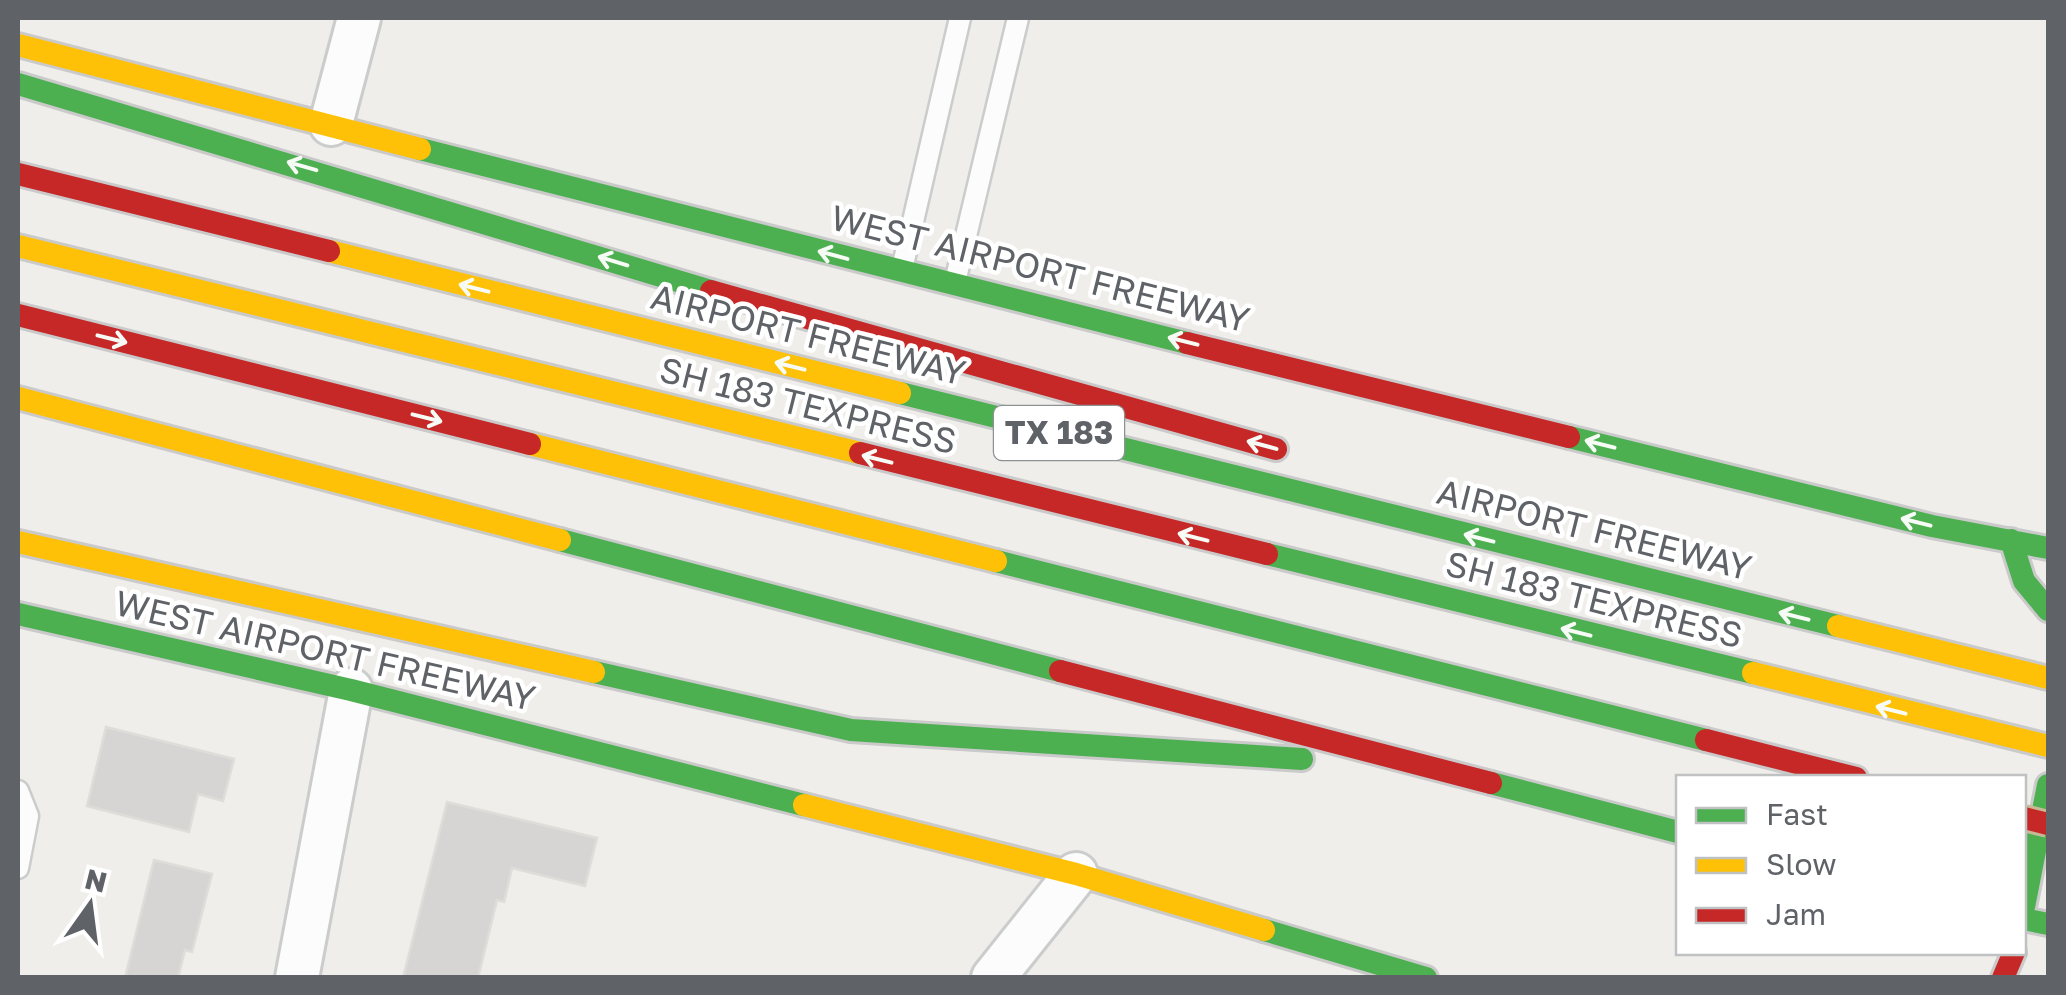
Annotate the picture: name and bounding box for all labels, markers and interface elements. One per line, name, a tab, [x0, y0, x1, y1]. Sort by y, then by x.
one-way arrow	[287, 156, 318, 174]
street label: WEST AIRPORT FREEWAY	[827, 196, 1254, 341]
one-way arrow	[818, 244, 849, 263]
one-way arrow	[598, 251, 629, 269]
street label: AIRPORT FREEWAY	[647, 275, 970, 394]
one-way arrow	[459, 278, 491, 296]
one-way arrow	[96, 331, 127, 350]
one-way arrow	[1168, 331, 1200, 349]
street label: SH 183 TEXPRESS	[656, 348, 961, 462]
one-way arrow	[775, 356, 807, 374]
road number: TX 183	[994, 406, 1124, 460]
one-way arrow	[411, 410, 442, 429]
one-way arrow	[1247, 434, 1278, 453]
one-way arrow	[1585, 434, 1617, 452]
one-way arrow	[862, 449, 894, 467]
street label: AIRPORT FREEWAY	[1433, 470, 1756, 589]
one-way arrow	[1901, 512, 1933, 530]
one-way arrow	[1178, 527, 1210, 545]
one-way arrow	[1464, 528, 1496, 546]
street label: SH 183 TEXPRESS	[1442, 542, 1747, 656]
street label: WEST AIRPORT FREEWAY	[111, 581, 540, 719]
one-way arrow	[1779, 606, 1811, 624]
one-way arrow	[1561, 622, 1593, 640]
one-way arrow	[1876, 700, 1908, 718]
legend	[1676, 775, 2026, 955]
text: Fast	[1766, 796, 1828, 832]
text: Slow	[1766, 846, 1837, 882]
north arrow	[40, 855, 140, 955]
text: N	[82, 862, 110, 899]
text: Jam	[1766, 896, 1826, 932]

